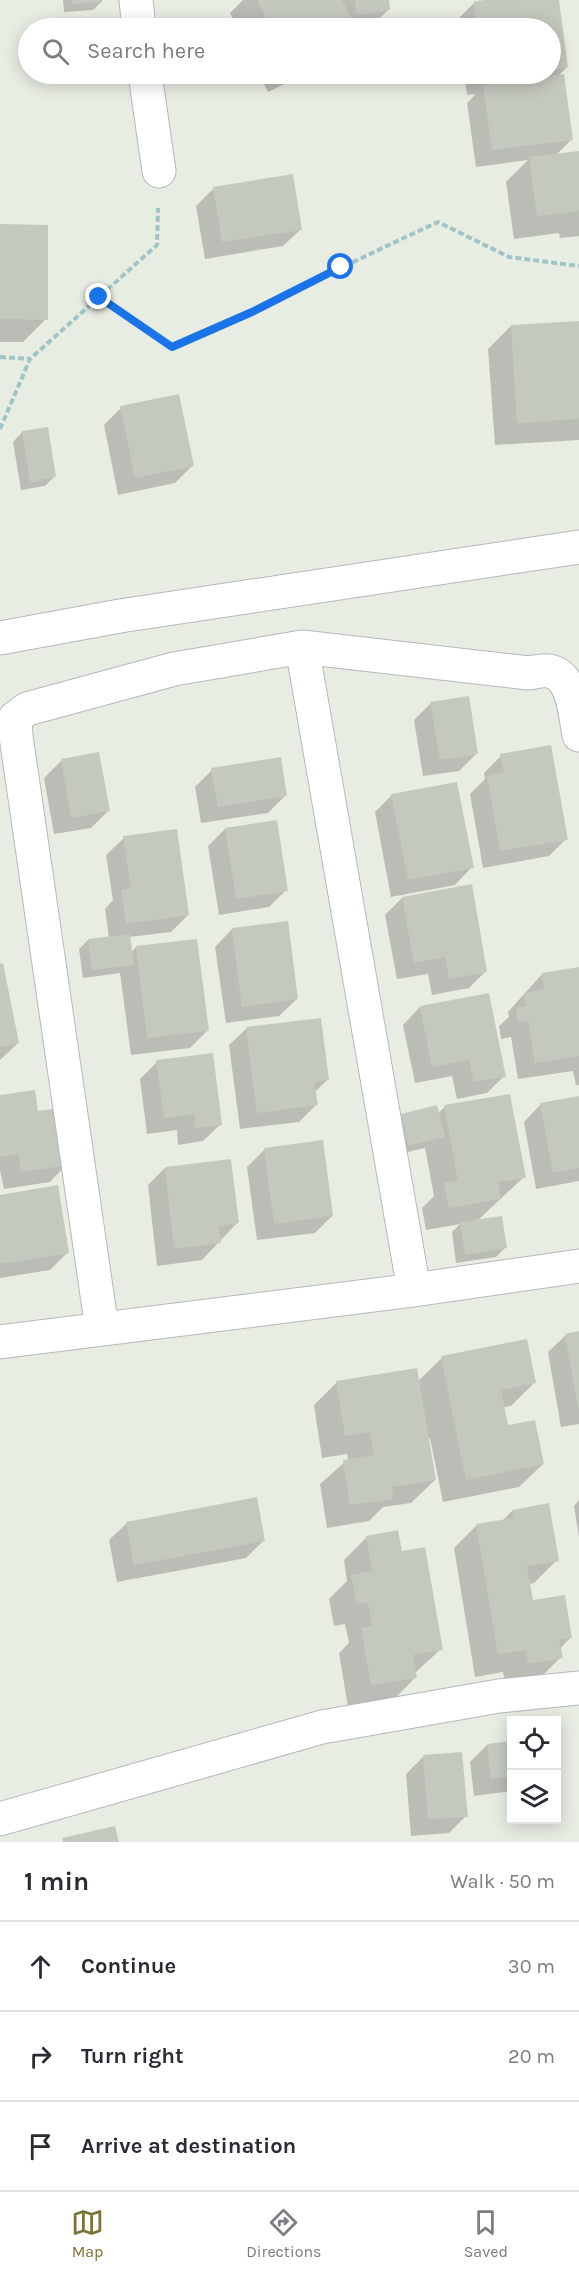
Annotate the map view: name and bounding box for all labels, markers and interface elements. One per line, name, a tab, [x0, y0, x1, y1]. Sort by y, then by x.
search box	[18, 18, 561, 84]
icon: search	[39, 35, 72, 68]
text: Search here	[87, 38, 205, 64]
route start	[327, 253, 353, 279]
route end	[85, 283, 111, 309]
map controls	[507, 1716, 561, 1824]
button: locate	[507, 1716, 561, 1770]
button: layers	[507, 1770, 561, 1824]
text: 1 min	[24, 1866, 89, 1897]
text: Walk · 50 m	[450, 1870, 555, 1893]
icon: ahead	[24, 1950, 57, 1983]
text: Continue	[81, 1953, 176, 1979]
text: 30 m	[508, 1955, 555, 1978]
icon: right	[24, 2040, 57, 2073]
text: Turn right	[81, 2043, 184, 2069]
text: 20 m	[508, 2045, 555, 2068]
icon: arrive	[24, 2130, 57, 2163]
text: Arrive at destination	[81, 2133, 296, 2159]
tab: Map	[71, 2206, 104, 2261]
tab: Directions	[246, 2206, 321, 2261]
tab: Saved	[464, 2206, 508, 2261]

